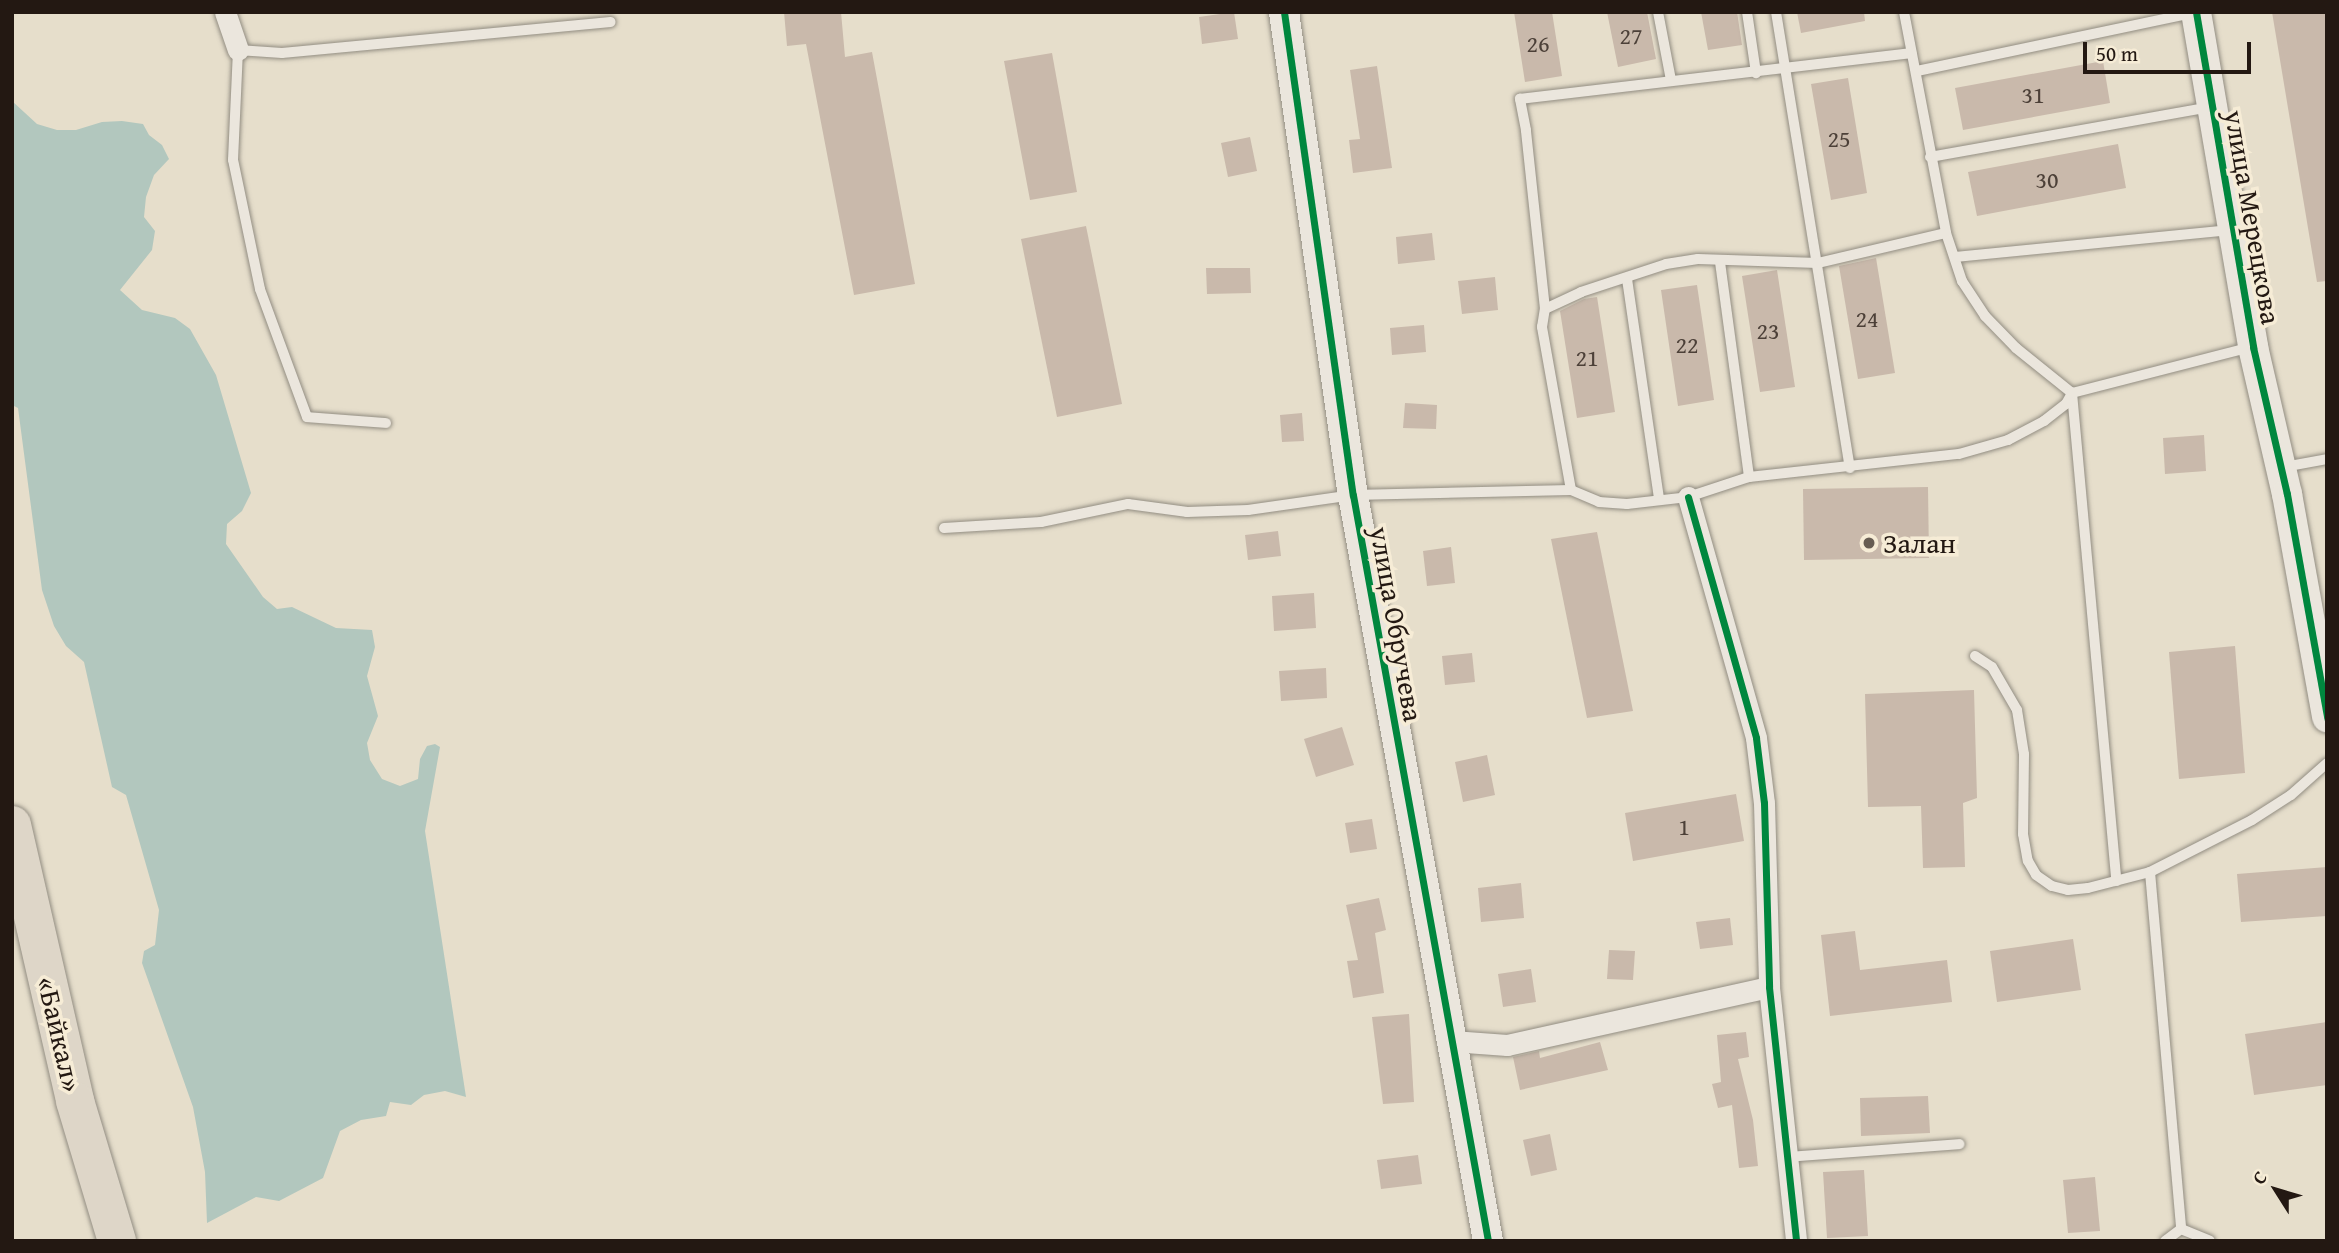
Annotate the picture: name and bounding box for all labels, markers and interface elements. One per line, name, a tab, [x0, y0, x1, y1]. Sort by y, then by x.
house number: 27	[1619, 22, 1643, 50]
scale bar	[2087, 28, 2255, 72]
house number: 26	[1526, 30, 1550, 58]
text: 50 m	[2096, 38, 2138, 69]
house number: 31	[2021, 81, 2045, 109]
street label: улица Мерецкова	[2218, 107, 2288, 327]
house number: 25	[1827, 125, 1851, 153]
house number: 30	[2035, 166, 2059, 194]
house number: 24	[1855, 305, 1879, 333]
house number: 23	[1756, 317, 1780, 345]
house number: 22	[1675, 331, 1699, 359]
house number: 21	[1575, 344, 1599, 372]
street label: улица Обручева	[1363, 524, 1431, 724]
place label: Залан	[1883, 526, 1956, 560]
marker: Залан	[1861, 535, 1877, 551]
house number: 1	[1678, 813, 1690, 841]
street label: «Байкал»	[30, 973, 90, 1095]
north arrow	[2241, 1155, 2311, 1225]
text: С	[2245, 1165, 2274, 1190]

